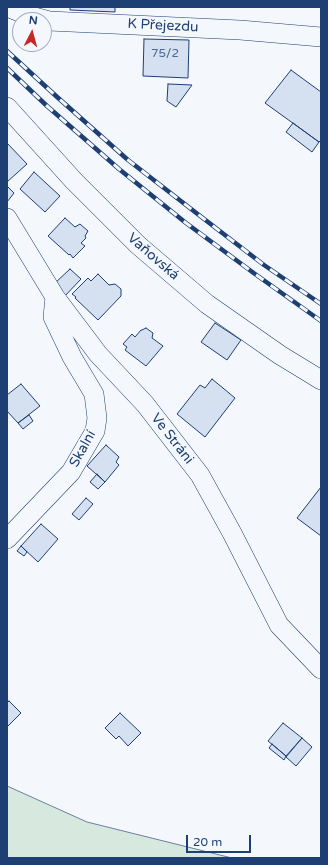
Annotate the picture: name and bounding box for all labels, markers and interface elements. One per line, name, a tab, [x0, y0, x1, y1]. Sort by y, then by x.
north arrow	[12, 12, 52, 52]
text: N	[28, 14, 38, 27]
street label: K Přejezdu	[127, 16, 199, 36]
house number: 75/2	[151, 47, 179, 61]
street label: Vaňovská	[124, 230, 182, 284]
street label: Ve Stráni	[147, 410, 197, 468]
street label: Skalní	[66, 428, 100, 470]
scale bar	[188, 827, 253, 853]
text: 20 m	[193, 835, 222, 849]

